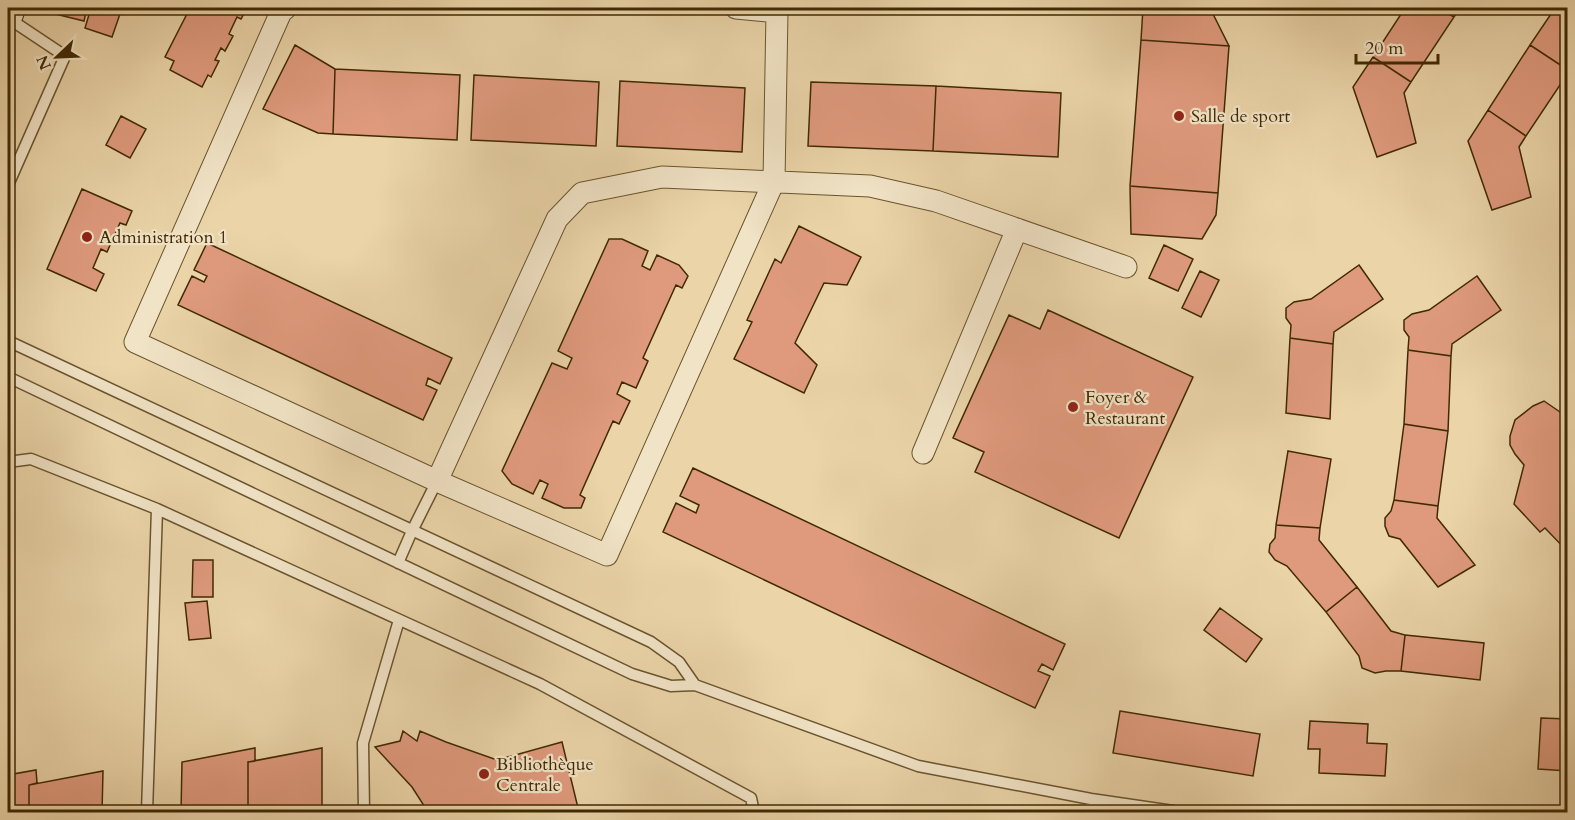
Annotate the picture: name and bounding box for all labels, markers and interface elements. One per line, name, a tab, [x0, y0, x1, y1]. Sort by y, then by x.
north arrow	[27, 27, 87, 87]
scale bar	[1356, 27, 1438, 65]
text: 20 m	[1365, 36, 1404, 61]
text: N	[31, 52, 57, 73]
place label: Salle de sport	[1191, 104, 1290, 129]
marker: Salle de sport	[1172, 109, 1186, 123]
place label: Administration 1	[99, 225, 228, 250]
marker: Administration 1	[80, 230, 94, 244]
place label: Foyer & Restaurant	[1085, 385, 1166, 431]
marker: Foyer & Restaurant	[1066, 400, 1080, 414]
place label: Bibliothèque Centrale	[496, 752, 594, 798]
marker: Bibliothèque Centrale	[477, 767, 491, 781]

